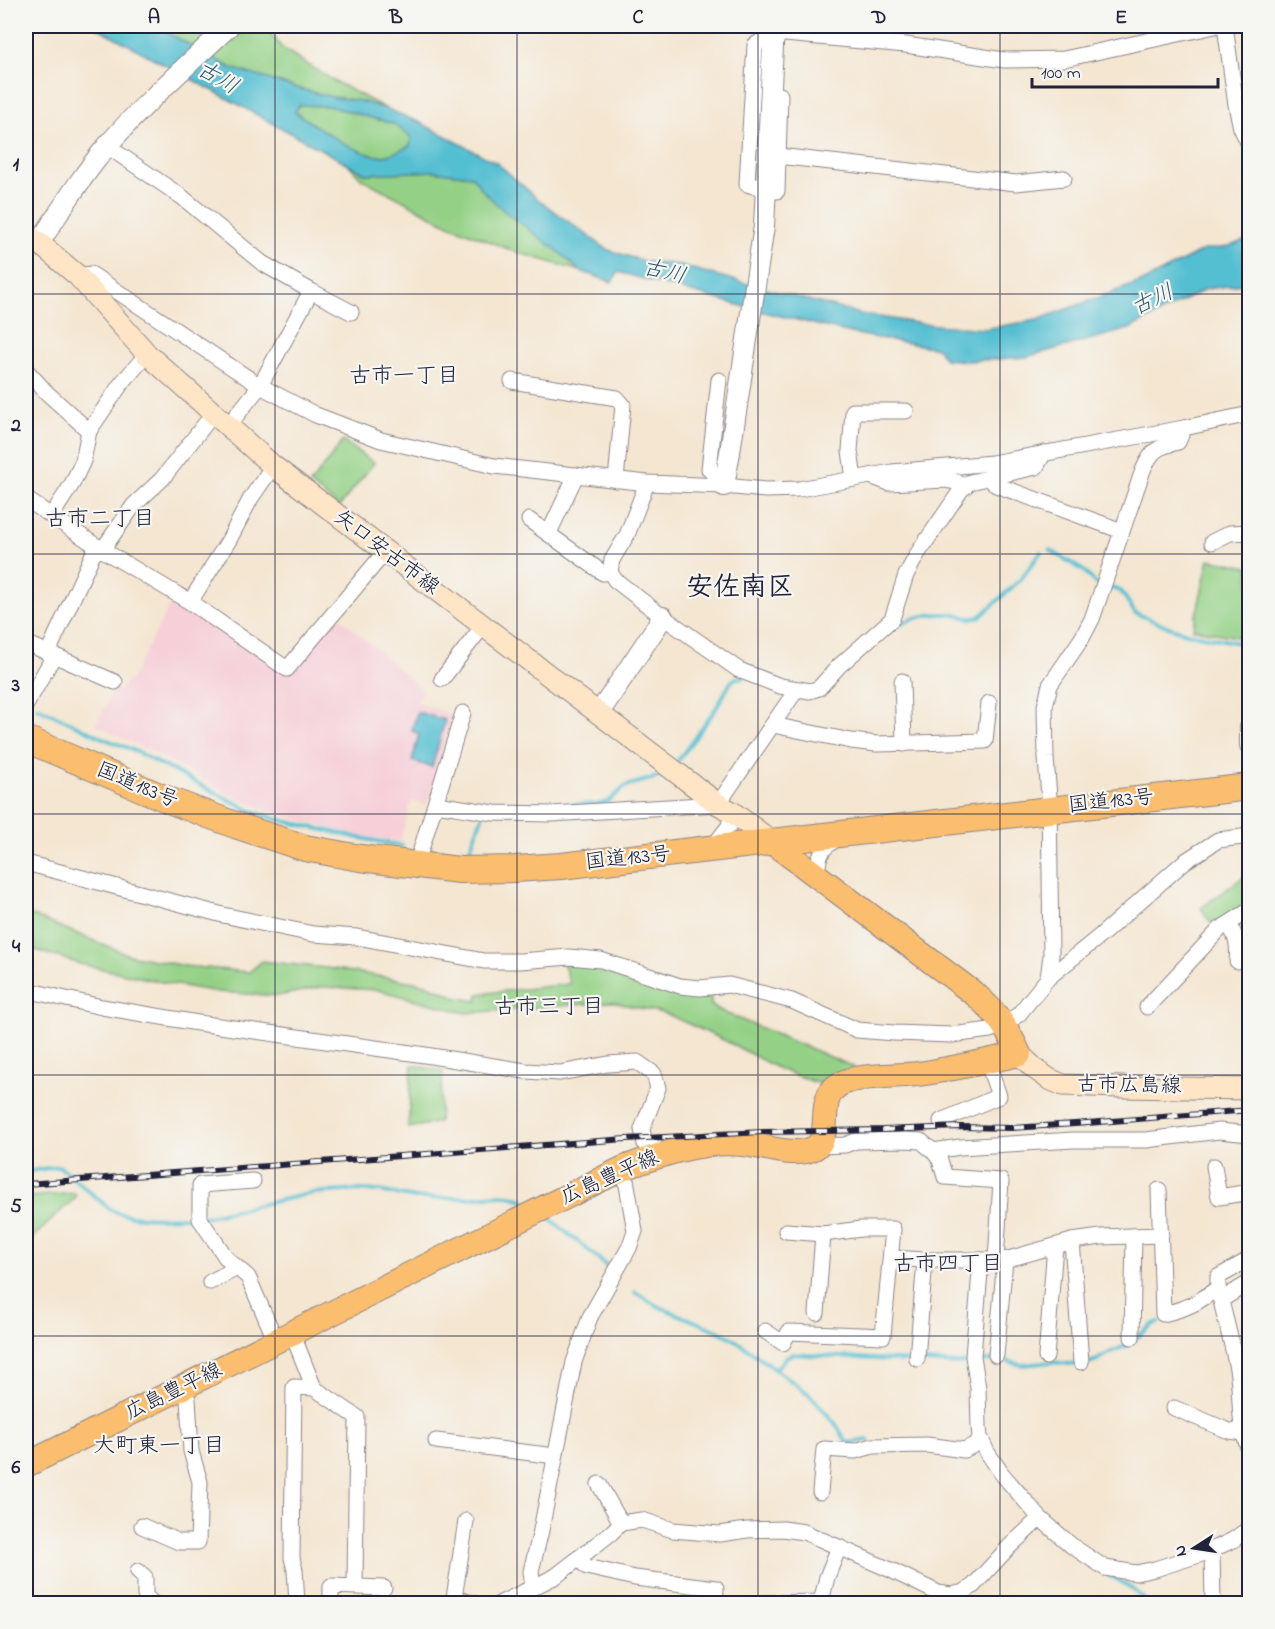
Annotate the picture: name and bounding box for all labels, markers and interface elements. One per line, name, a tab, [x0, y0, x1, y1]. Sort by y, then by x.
text: A	[148, 4, 160, 33]
text: B	[388, 4, 403, 33]
text: C	[633, 4, 644, 33]
text: D	[871, 4, 886, 33]
text: E	[1115, 4, 1127, 33]
scale bar	[1032, 51, 1218, 89]
water label: 古川	[190, 54, 244, 104]
text: 100 m	[1041, 61, 1081, 87]
text: 1	[13, 151, 20, 180]
water label: 古川	[639, 252, 689, 294]
water label: 古川	[1126, 277, 1180, 325]
district label: 古市一丁目	[349, 361, 459, 393]
text: 2	[10, 412, 21, 441]
street label: 矢口安古市線	[327, 503, 445, 603]
district label: 古市二丁目	[45, 504, 155, 536]
district label: 安佐南区	[686, 569, 794, 608]
text: 3	[11, 672, 20, 701]
street label: 国道183号	[91, 755, 183, 817]
street label: 国道183号	[1067, 783, 1155, 821]
street label: 国道183号	[584, 840, 672, 878]
text: 4	[12, 933, 21, 962]
district label: 古市三丁目	[494, 992, 604, 1024]
street label: 古市広島線	[1076, 1070, 1182, 1102]
street label: 広島豊平線	[556, 1143, 664, 1213]
text: 5	[10, 1193, 22, 1222]
district label: 古市四丁目	[893, 1249, 1003, 1281]
street label: 広島豊平線	[120, 1356, 228, 1428]
district label: 大町東一丁目	[93, 1431, 225, 1463]
text: 6	[12, 1454, 21, 1483]
north arrow	[1164, 1518, 1224, 1578]
text: N	[1168, 1543, 1194, 1558]

